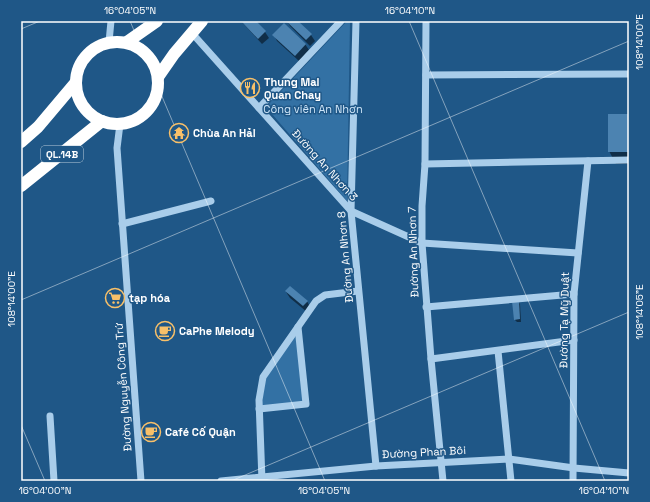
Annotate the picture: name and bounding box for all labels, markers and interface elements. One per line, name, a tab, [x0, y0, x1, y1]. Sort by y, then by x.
text: 16°04'05"N	[104, 4, 156, 17]
text: 16°04'10"N	[385, 4, 435, 17]
text: 108°14'00"E	[633, 14, 646, 70]
place label: Thung Mai Quan Chay	[264, 75, 321, 102]
restaurant icon: Thung Mai Quan Chay	[239, 77, 261, 99]
park label: Công viên An Nhơn	[263, 102, 363, 116]
temple icon: Chùa An Hải	[168, 122, 190, 144]
place label: Chùa An Hải	[193, 126, 256, 140]
street label: Đường An Nhơn 3	[289, 126, 361, 204]
road number: QL.14B	[41, 146, 83, 162]
street label: Đường An Nhơn 7	[404, 206, 422, 298]
street label: Đường An Nhơn 8	[334, 211, 356, 303]
text: 108°14'00"E	[5, 271, 18, 327]
street label: Đường Tạ Mỹ Duật	[556, 272, 572, 368]
text: 108°14'05"E	[633, 284, 646, 340]
supermarket icon: tạp hóa	[104, 287, 126, 309]
place label: tạp hóa	[129, 291, 171, 305]
cafe icon: CaPhe Melody	[154, 320, 176, 342]
street label: Đường Nguyễn Công Trứ	[111, 321, 134, 452]
place label: CaPhe Melody	[179, 324, 255, 338]
cafe icon: Café Cố Quận	[140, 421, 162, 443]
place label: Café Cố Quận	[165, 425, 236, 439]
street label: Đường Phan Bôi	[382, 443, 467, 461]
text: 16°04'00"N	[19, 484, 71, 497]
text: 16°04'05"N	[298, 484, 350, 497]
text: 16°04'10"N	[579, 484, 629, 497]

